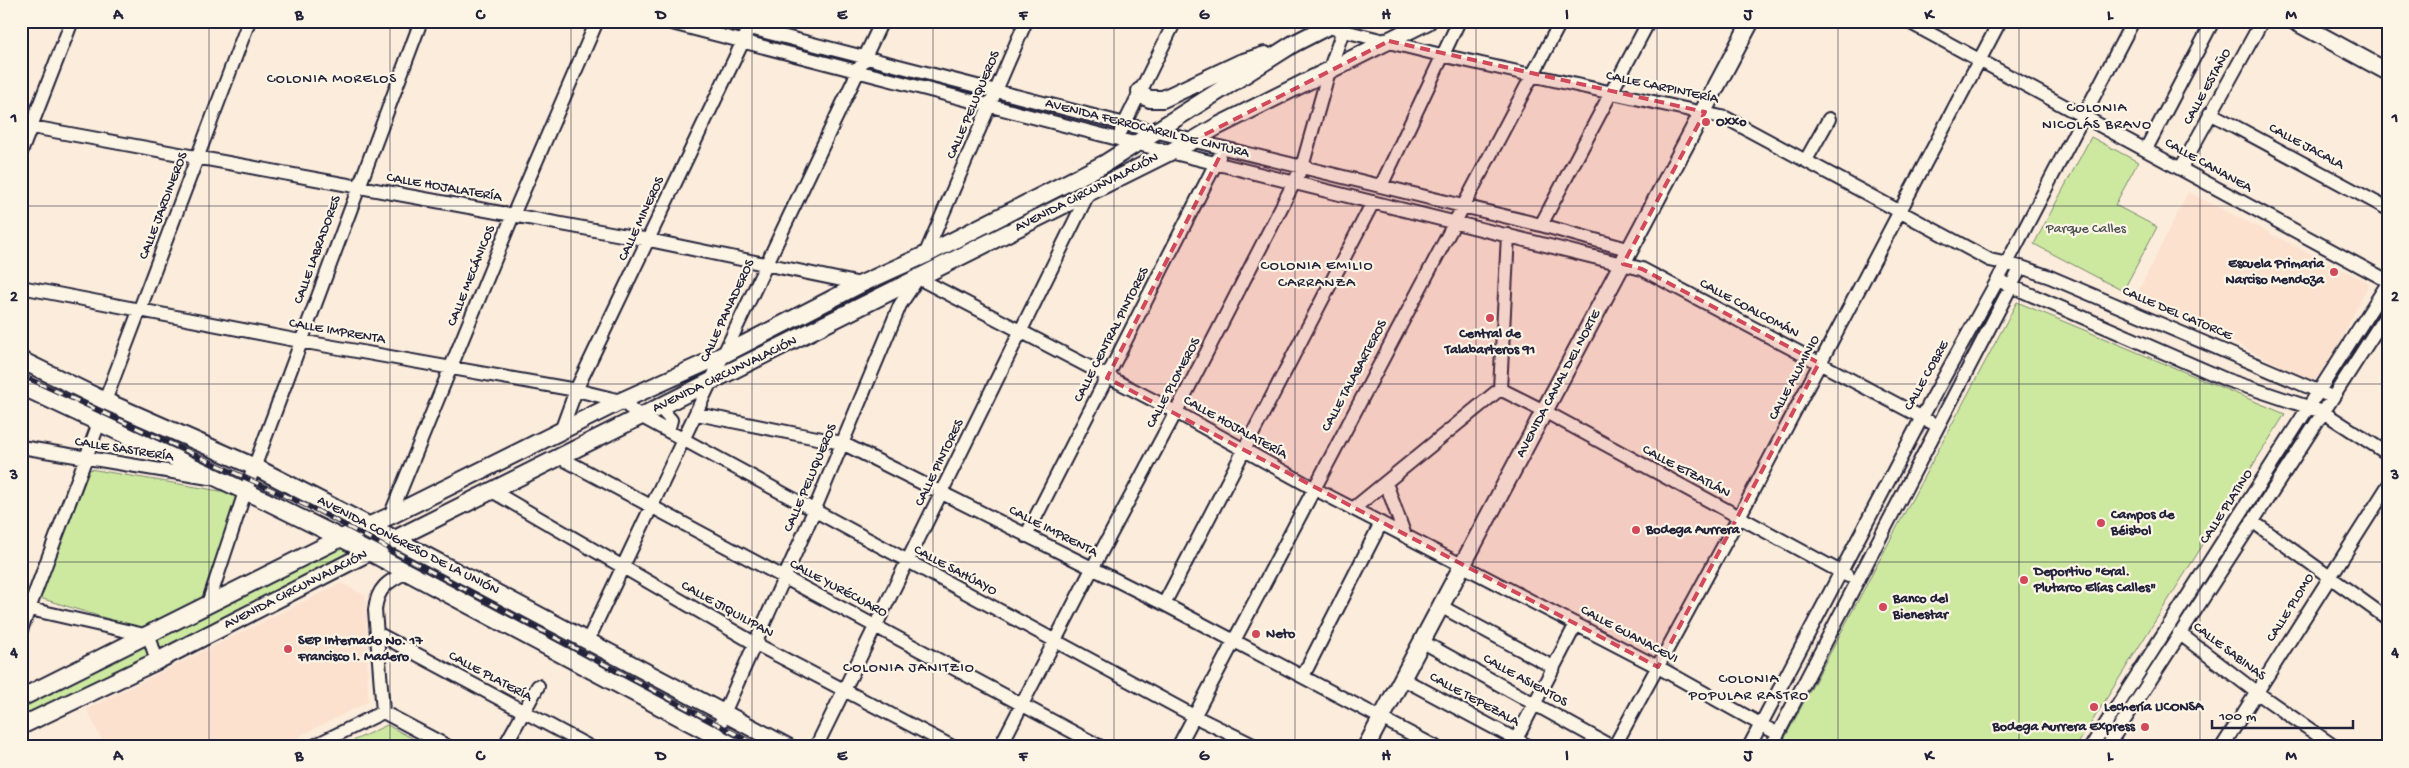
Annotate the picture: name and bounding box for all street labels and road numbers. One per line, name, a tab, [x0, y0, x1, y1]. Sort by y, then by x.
street label: CALLE ESTAÑO	[2180, 45, 2236, 128]
street label: CALLE PELUQUEROS	[943, 48, 1005, 162]
street label: CALLE CARPINTERÍA	[1604, 68, 1721, 108]
street label: AVENIDA FERROCARRIL DE CINTURA	[1043, 95, 1251, 163]
street label: CALLE JACALA	[2265, 120, 2347, 174]
street label: CALLE CANANEA	[2161, 135, 2255, 197]
street label: CALLE JARDINEROS	[136, 149, 192, 262]
street label: AVENIDA CIRCUNVALACIÓN	[1012, 149, 1162, 237]
street label: CALLE HOJALATERÍA	[385, 169, 504, 207]
street label: CALLE MINEROS	[615, 174, 669, 264]
street label: CALLE LABRADORES	[290, 193, 346, 307]
street label: CALLE MECÁNICOS	[444, 223, 500, 329]
street label: CALLE PANADEROS	[697, 256, 760, 365]
street label: CALLE CENTRAL PINTORES	[1070, 264, 1154, 406]
street label: CALLE COALCOMÁN	[1696, 276, 1802, 342]
street label: CALLE DEL CATORCE	[2119, 283, 2236, 345]
street label: AVENIDA CANAL DEL NORTE	[1513, 306, 1606, 461]
street label: CALLE IMPRENTA	[287, 315, 387, 349]
street label: CALLE TALABARTEROS	[1318, 317, 1392, 435]
street label: CALLE ALUMINIO	[1766, 332, 1825, 423]
street label: AVENIDA CIRCUNVALACIÓN	[650, 333, 800, 417]
street label: CALLE PLOMEROS	[1143, 334, 1205, 431]
street label: CALLE COBRE	[1901, 337, 1954, 414]
street label: CALLE HOJALATERÍA	[1180, 392, 1291, 464]
street label: CALLE PINTORES	[912, 416, 969, 509]
street label: CALLE PELUQUEROS	[780, 421, 842, 535]
street label: CALLE SASTRERÍA	[73, 434, 175, 466]
street label: CALLE ETZATLÁN	[1639, 442, 1733, 502]
street label: CALLE PLATINO	[2197, 466, 2258, 548]
street label: AVENIDA CONGRESO DE LA UNIÓN	[314, 493, 502, 599]
street label: CALLE IMPRENTA	[1006, 502, 1101, 562]
street label: CALLE SAHÚAYO	[910, 542, 1000, 600]
street label: AVENIDA CIRCUNVALACIÓN	[221, 546, 371, 634]
street label: CALLE YURÉCUARO	[786, 556, 890, 622]
street label: CALLE PLOMO	[2263, 570, 2319, 645]
street label: CALLE JIQUILIPAN	[678, 578, 776, 642]
street label: CALLE GUANACEVI	[1577, 602, 1681, 668]
street label: CALLE SABINAS	[2189, 619, 2269, 685]
street label: CALLE PLATERÍA	[445, 648, 535, 707]
street label: CALLE ASIENTOS	[1480, 651, 1571, 712]
street label: CALLE TEPEZALA	[1426, 669, 1523, 731]

